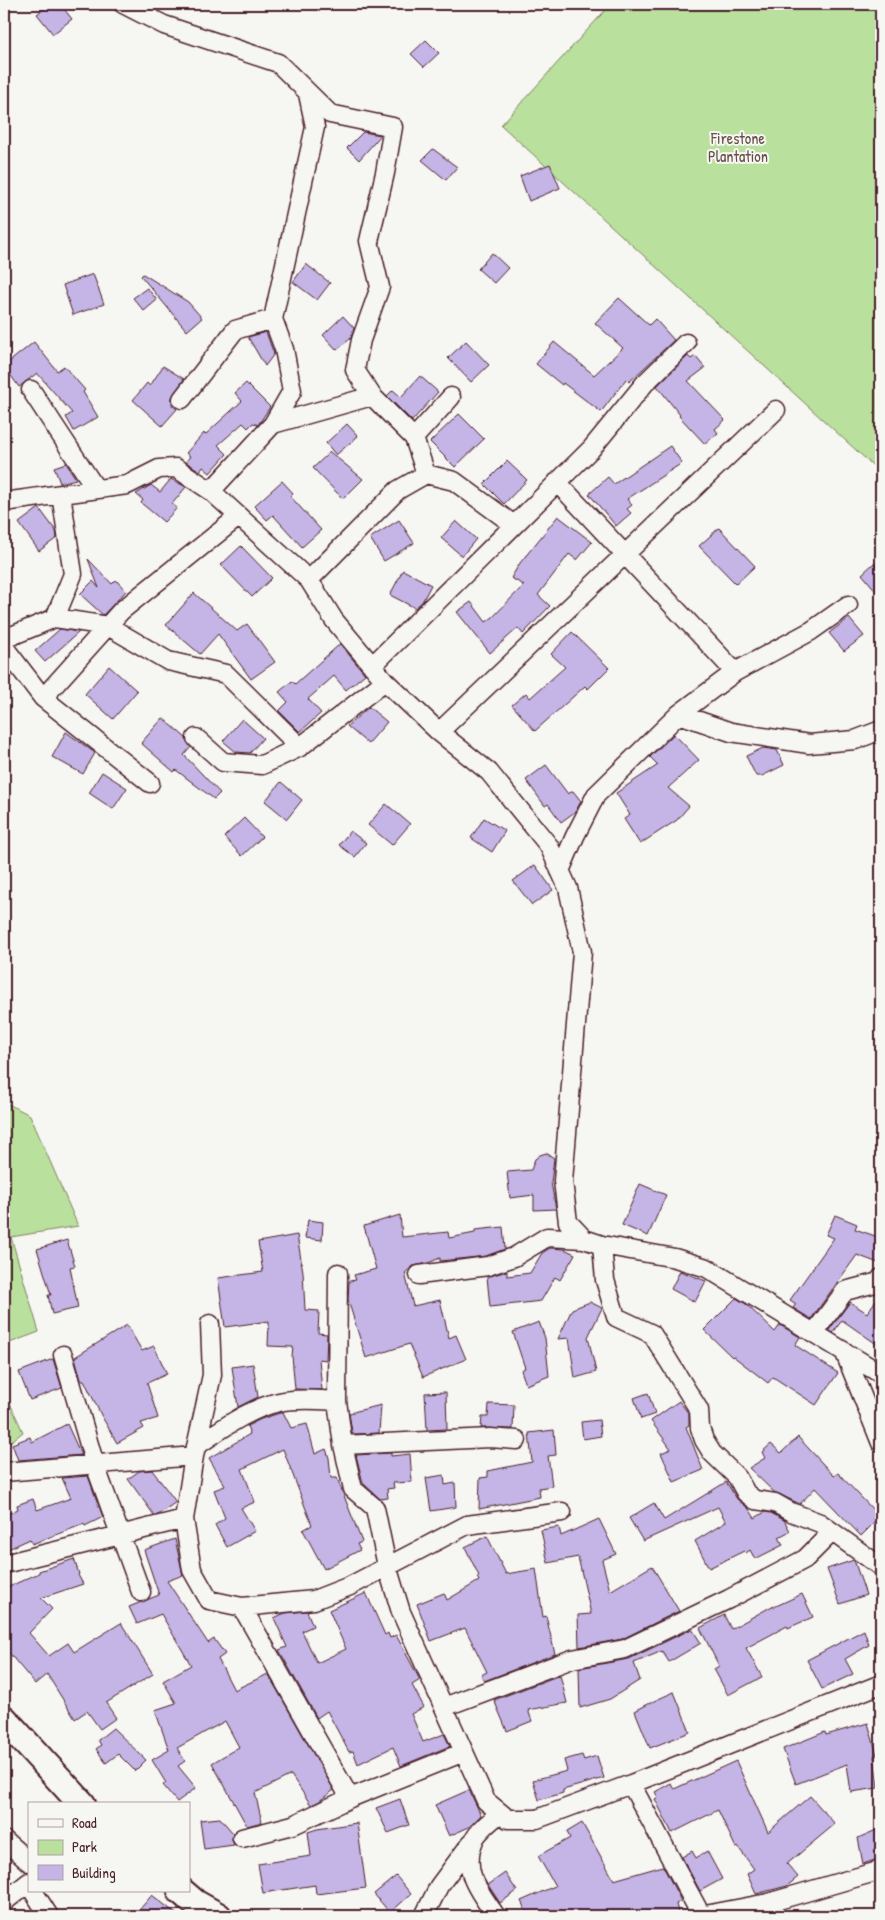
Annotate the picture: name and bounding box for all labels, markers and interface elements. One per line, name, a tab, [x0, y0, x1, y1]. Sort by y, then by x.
park label: Firestone Plantation	[708, 127, 768, 167]
legend	[28, 1802, 190, 1892]
text: Road	[72, 1812, 97, 1833]
text: Park	[72, 1836, 97, 1857]
text: Building	[72, 1862, 116, 1883]

